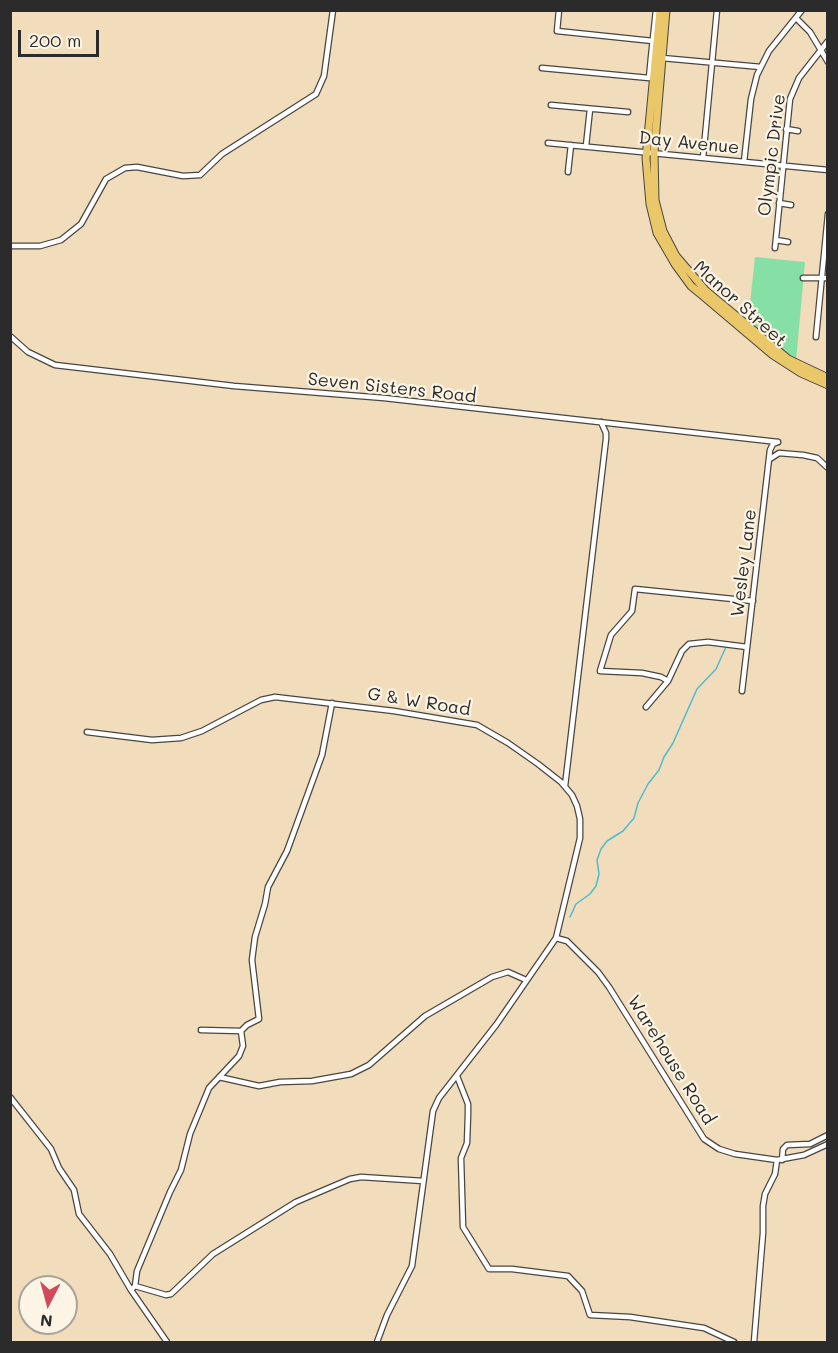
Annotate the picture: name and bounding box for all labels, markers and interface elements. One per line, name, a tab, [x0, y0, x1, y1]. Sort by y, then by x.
scale bar	[21, 18, 102, 56]
text: 200 m	[29, 28, 81, 52]
street label: Olympic Drive	[754, 93, 790, 217]
street label: Day Avenue	[638, 127, 740, 159]
street label: Manor Street	[689, 256, 791, 352]
street label: Seven Sisters Road	[307, 368, 477, 408]
street label: Wesley Lane	[727, 508, 761, 618]
street label: G & W Road	[366, 683, 472, 721]
street label: Warehouse Road	[623, 991, 719, 1129]
north arrow	[18, 1275, 78, 1335]
text: N	[39, 1310, 53, 1332]

